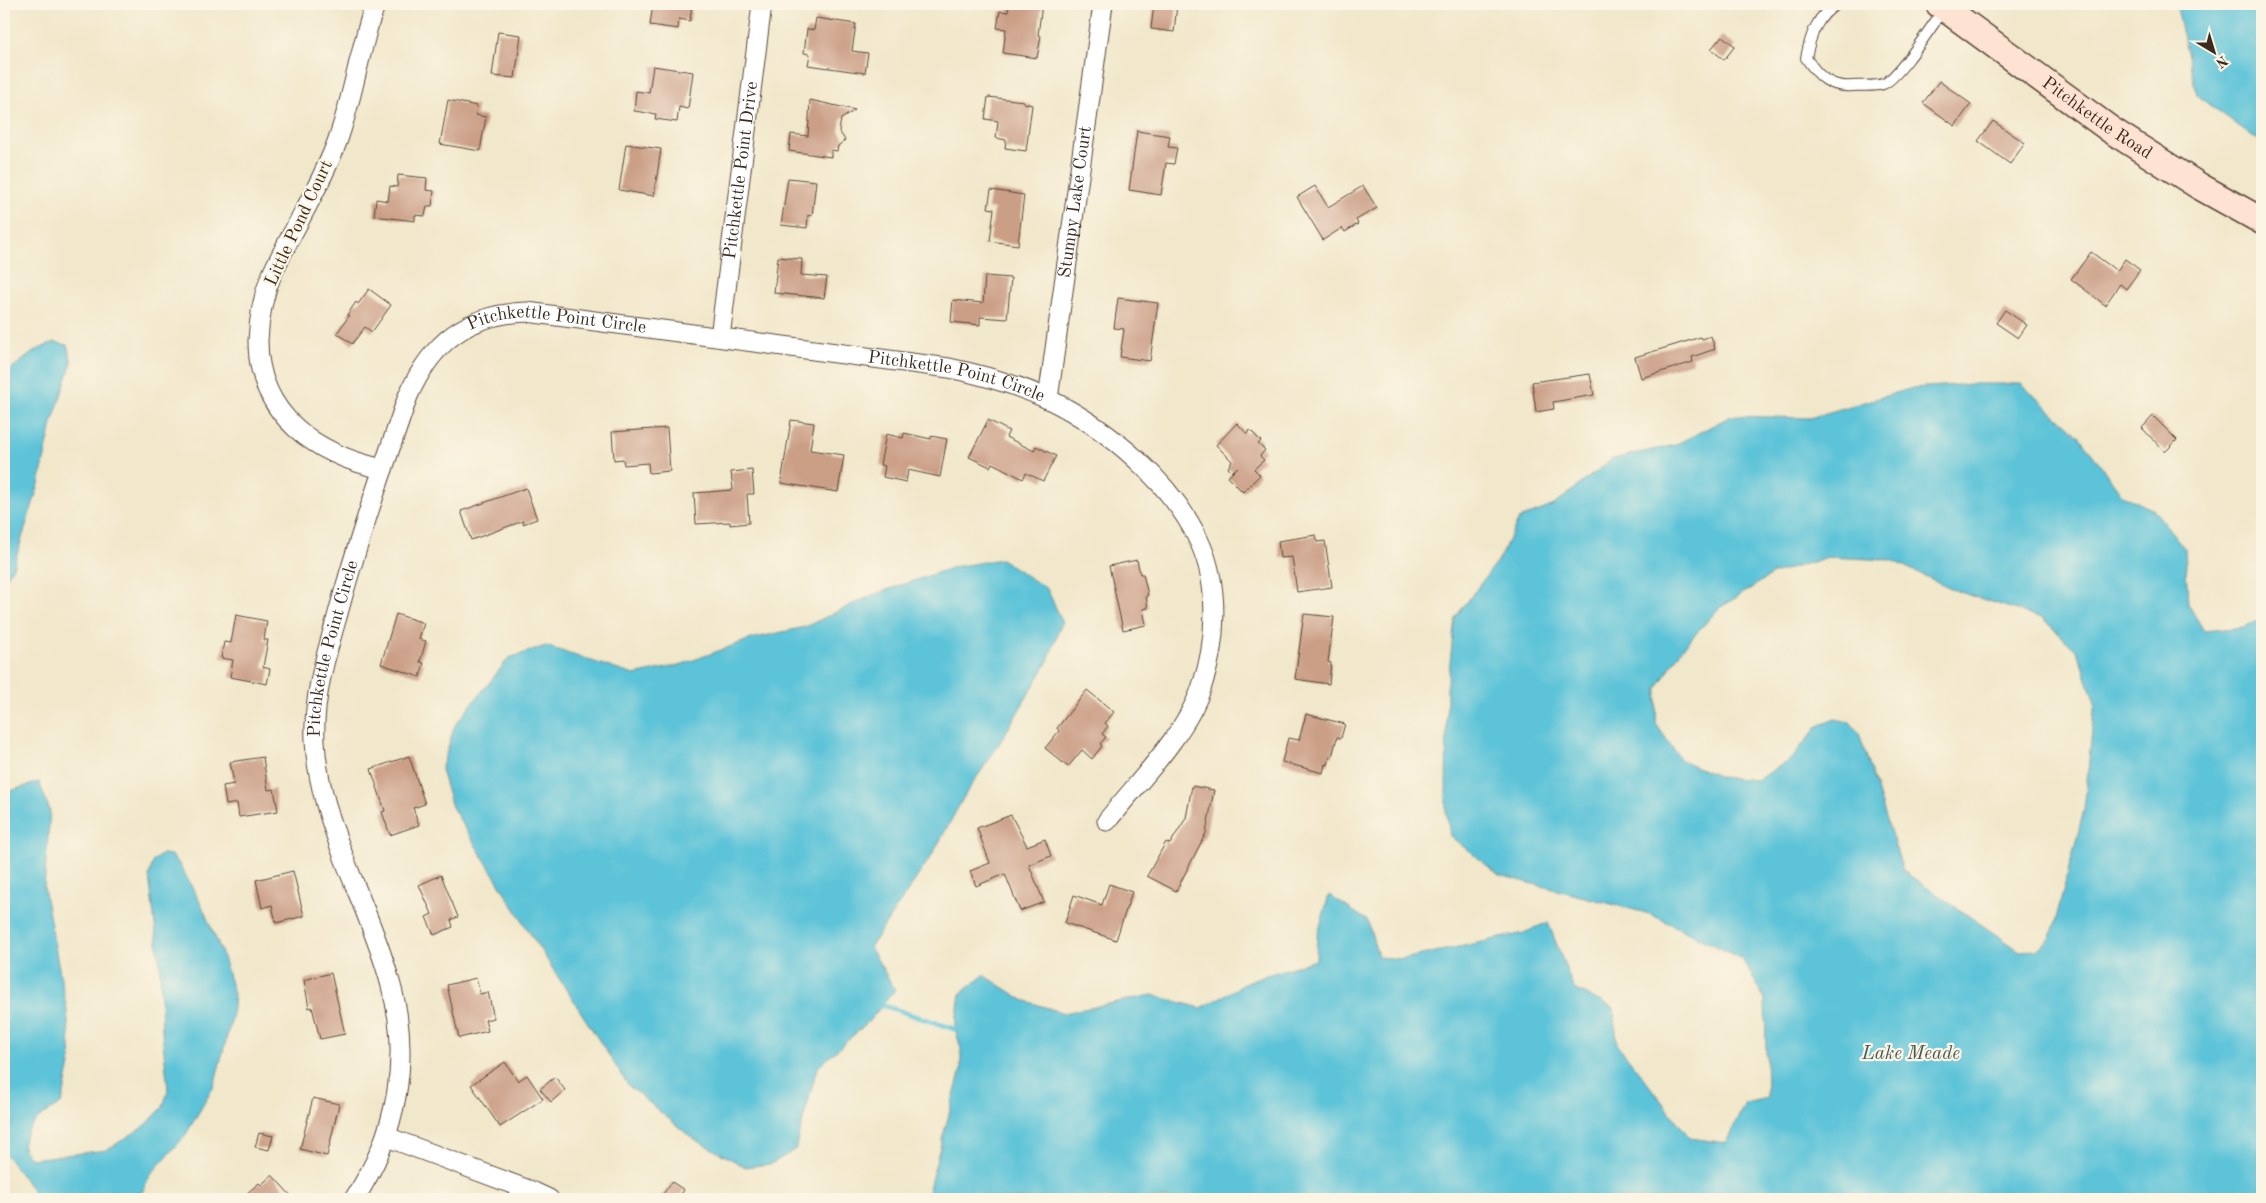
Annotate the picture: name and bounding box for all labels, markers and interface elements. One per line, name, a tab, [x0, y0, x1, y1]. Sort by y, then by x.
north arrow	[2188, 28, 2238, 78]
text: N	[2213, 53, 2230, 70]
street label: Pitchkettle Road	[2039, 74, 2155, 163]
street label: Pitchkettle Point Drive	[721, 80, 761, 260]
street label: Stumpy Lake Court	[1056, 125, 1095, 279]
street label: Little Pond Court	[262, 157, 336, 289]
street label: Pitchkettle Point Circle	[464, 303, 647, 337]
street label: Pitchkettle Point Circle	[867, 348, 1047, 405]
street label: Pitchkettle Point Circle	[306, 558, 362, 737]
water label: Lake Meade	[1861, 1045, 1960, 1064]

